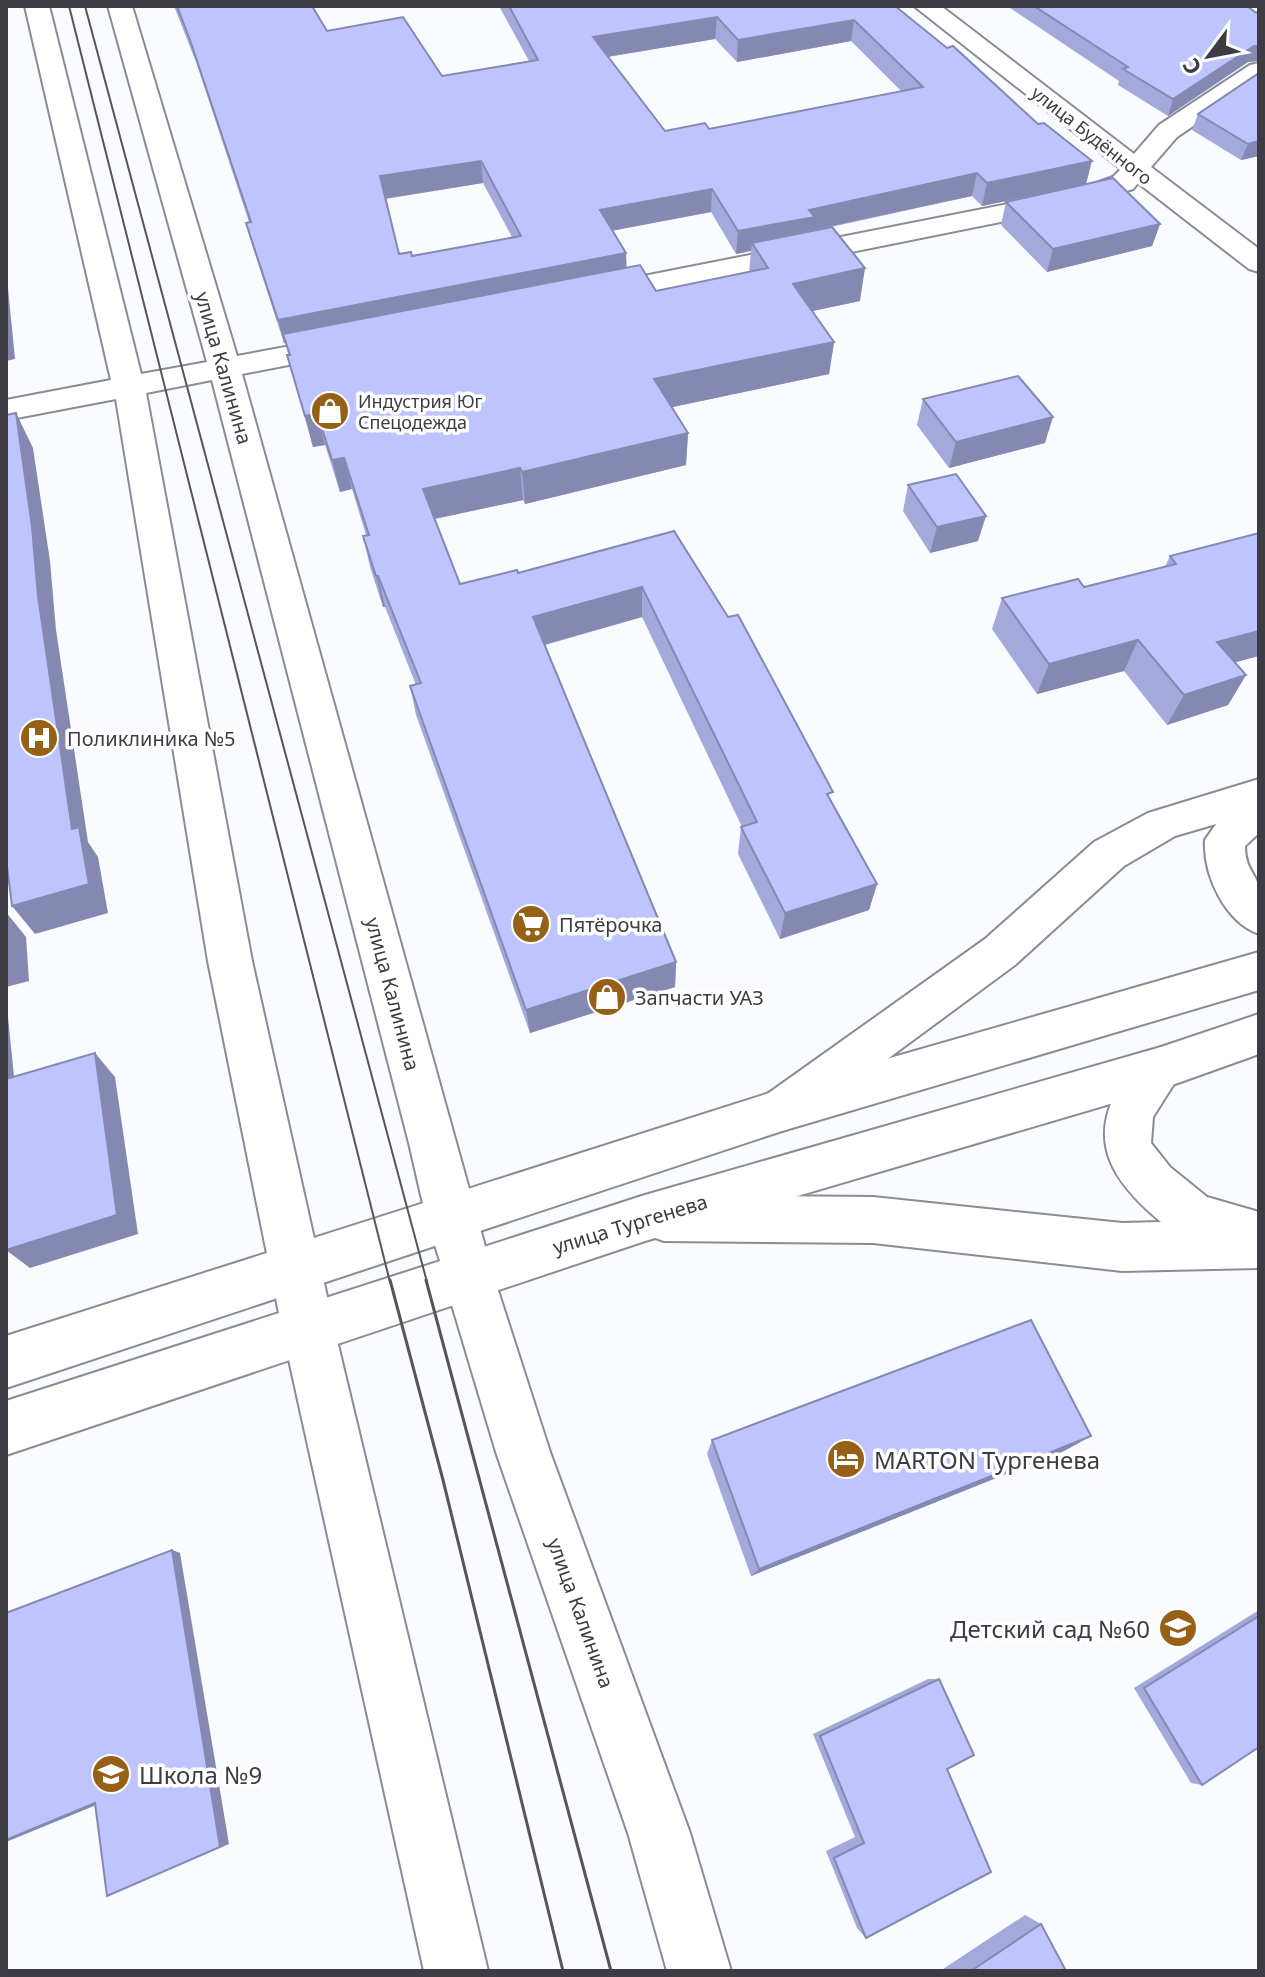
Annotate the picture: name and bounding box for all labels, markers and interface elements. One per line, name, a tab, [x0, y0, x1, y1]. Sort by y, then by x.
north arrow	[1169, 16, 1249, 96]
text: С	[1175, 53, 1208, 81]
street label: улица Будённого	[1027, 80, 1157, 190]
street label: улица Калинина	[189, 289, 259, 447]
place label: Индустрия Юг Спецодежда	[358, 389, 483, 434]
shop icon: Индустрия Юг Спецодежда	[309, 390, 351, 432]
hospital icon: Поликлиника №5	[18, 717, 60, 759]
place label: Поликлиника №5	[67, 725, 236, 752]
supermarket icon: Пятёрочка	[510, 903, 552, 945]
place label: Пятёрочка	[559, 911, 662, 938]
street label: улица Калинина	[360, 914, 426, 1074]
shop icon: Запчасти УАЗ	[586, 976, 628, 1018]
place label: Запчасти УАЗ	[635, 984, 764, 1011]
street label: улица Тургенева	[549, 1188, 711, 1260]
hotel icon: MARTON Тургенева	[825, 1438, 867, 1480]
place label: MARTON Тургенева	[874, 1443, 1100, 1476]
street label: улица Калинина	[541, 1534, 621, 1692]
school or university icon: Детский сад №60	[1157, 1607, 1199, 1649]
place label: Детский сад №60	[950, 1612, 1150, 1645]
school or university icon: Школа №9	[90, 1753, 132, 1795]
place label: Школа №9	[139, 1758, 262, 1791]

